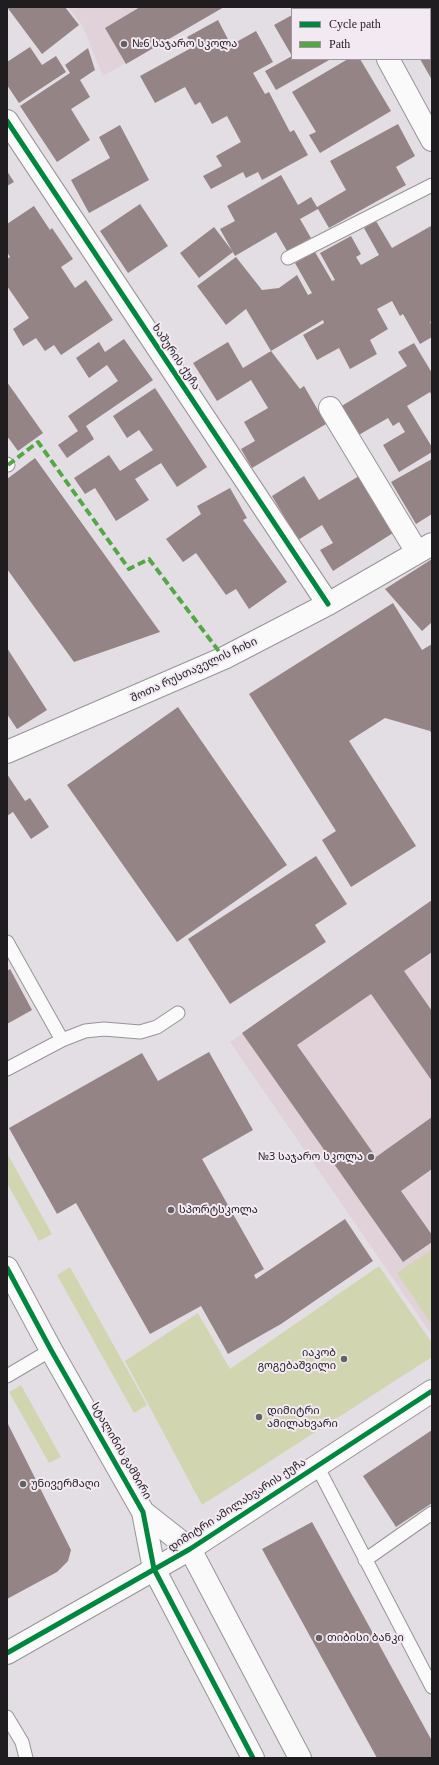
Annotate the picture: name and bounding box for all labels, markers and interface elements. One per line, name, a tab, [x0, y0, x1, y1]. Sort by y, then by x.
legend	[291, 8, 431, 60]
text: Cycle path	[329, 17, 381, 31]
place label: №6 საჯარო სკოლა	[132, 37, 237, 51]
text: Path	[329, 37, 350, 51]
marker: №6 საჯარო სკოლა	[119, 39, 129, 49]
street label: ხაშურის ქუჩა	[149, 322, 203, 392]
street label: შოთა რუსთაველის ჩიხი	[129, 635, 259, 705]
place label: №3 საჯარო სკოლა	[258, 1150, 363, 1164]
marker: №3 საჯარო სკოლა	[366, 1152, 376, 1162]
place label: სპორტსკოლა	[179, 1203, 258, 1217]
marker: სპორტსკოლა	[166, 1205, 176, 1215]
place label: იაკობ გოგებაშვილი	[258, 1346, 336, 1372]
marker: იაკობ გოგებაშვილი	[339, 1354, 349, 1364]
street label: სტალინის გამზირი	[88, 1400, 154, 1502]
place label: დიმიტრი ამილახვარი	[267, 1404, 338, 1430]
marker: დიმიტრი ამილახვარი	[254, 1412, 264, 1422]
street label: დიმიტრი ამილახვარის ქუჩა	[166, 1455, 308, 1555]
place label: უნივერმაღი	[31, 1477, 100, 1491]
marker: უნივერმაღი	[18, 1479, 28, 1489]
place label: თიბისი ბანკი	[327, 1631, 404, 1645]
marker: თიბისი ბანკი	[314, 1633, 324, 1643]

